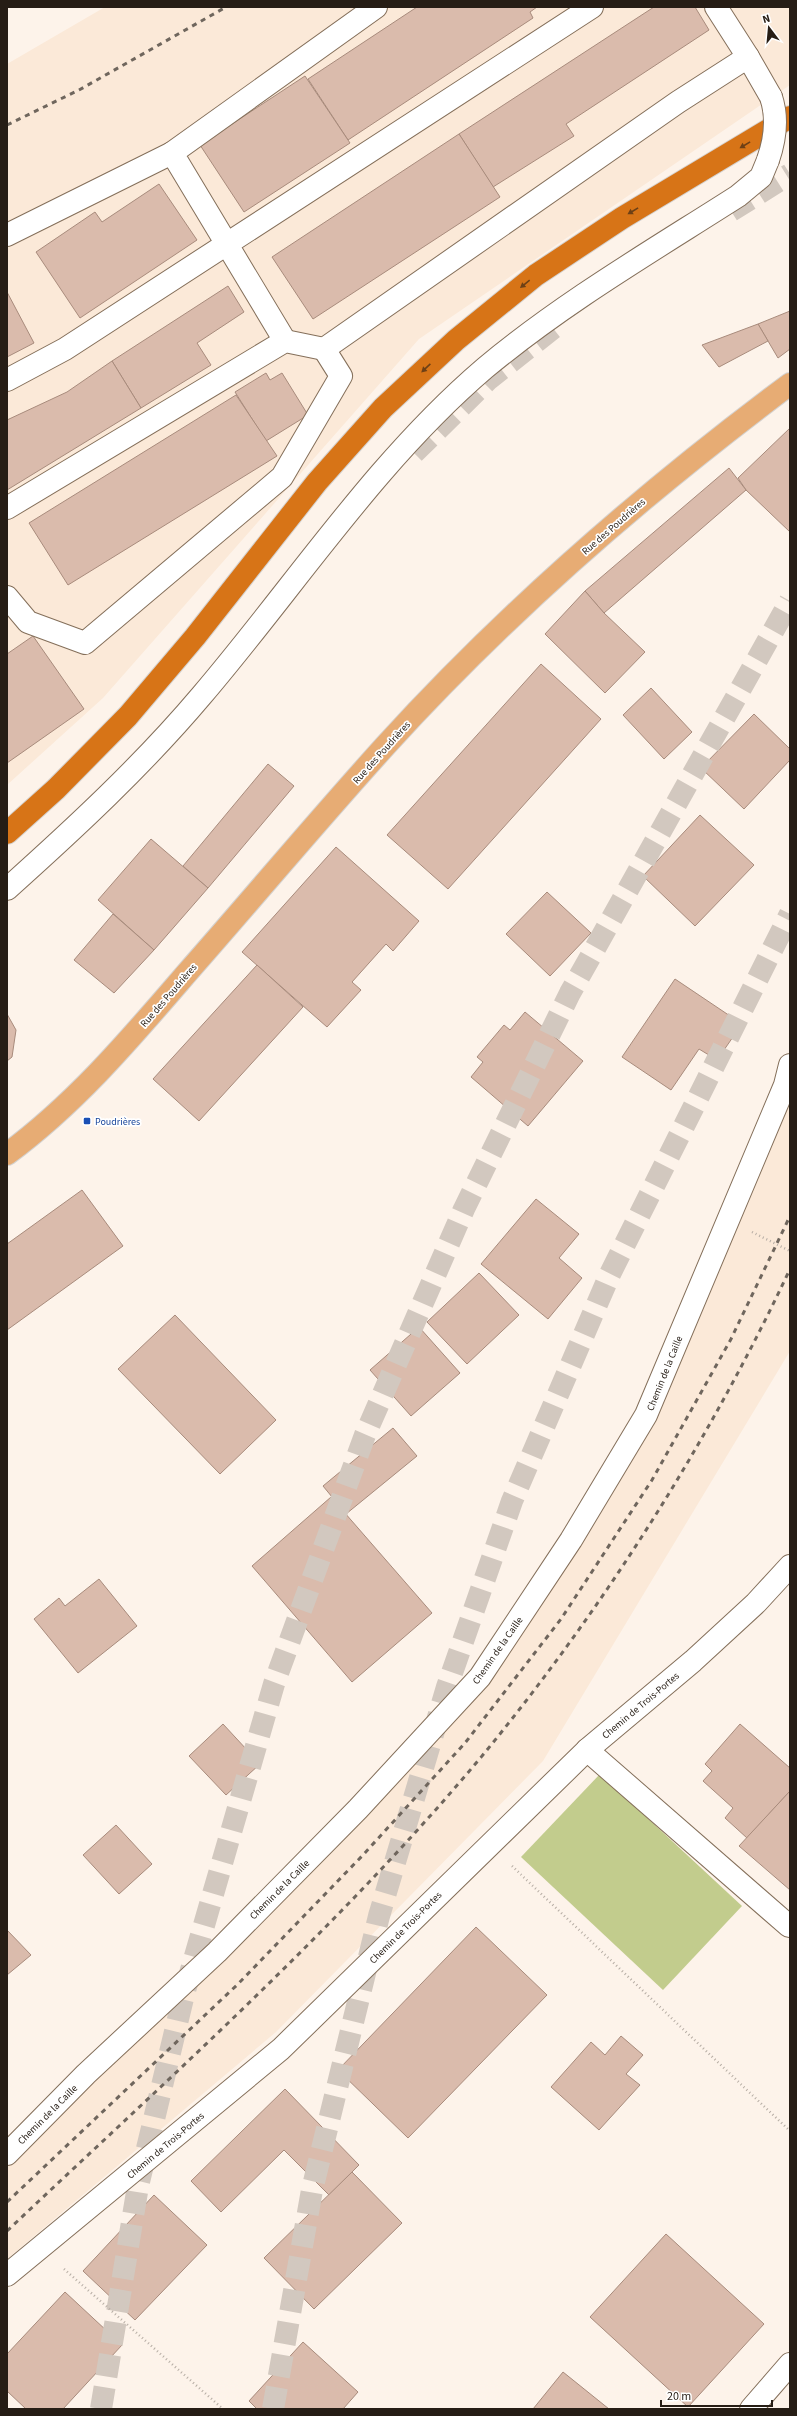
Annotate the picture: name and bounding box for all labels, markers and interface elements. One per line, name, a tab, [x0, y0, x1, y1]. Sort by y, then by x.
north arrow	[749, 8, 789, 48]
text: N	[761, 11, 772, 27]
one-way arrow	[739, 141, 751, 148]
one-way arrow	[627, 208, 639, 215]
one-way arrow	[520, 279, 531, 288]
one-way arrow	[421, 363, 431, 373]
street label: Rue des Poudrières	[579, 495, 648, 558]
street label: Rue des Poudrières	[350, 718, 414, 787]
street label: Rue des Poudrières	[137, 961, 200, 1030]
place label: Poudrières	[95, 1115, 140, 1129]
marker: Poudrières	[82, 1116, 92, 1126]
street label: Chemin de la Caille	[644, 1334, 686, 1413]
street label: Chemin de la Caille	[469, 1614, 526, 1687]
street label: Chemin de Trois-Portes	[599, 1669, 682, 1742]
street label: Chemin de la Caille	[247, 1857, 313, 1923]
street label: Chemin de Trois-Portes	[366, 1888, 445, 1967]
street label: Chemin de la Caille	[15, 2082, 81, 2148]
street label: Chemin de Trois-Portes	[124, 2109, 207, 2182]
scale bar	[661, 2382, 772, 2408]
text: 20 m	[667, 2388, 691, 2405]

